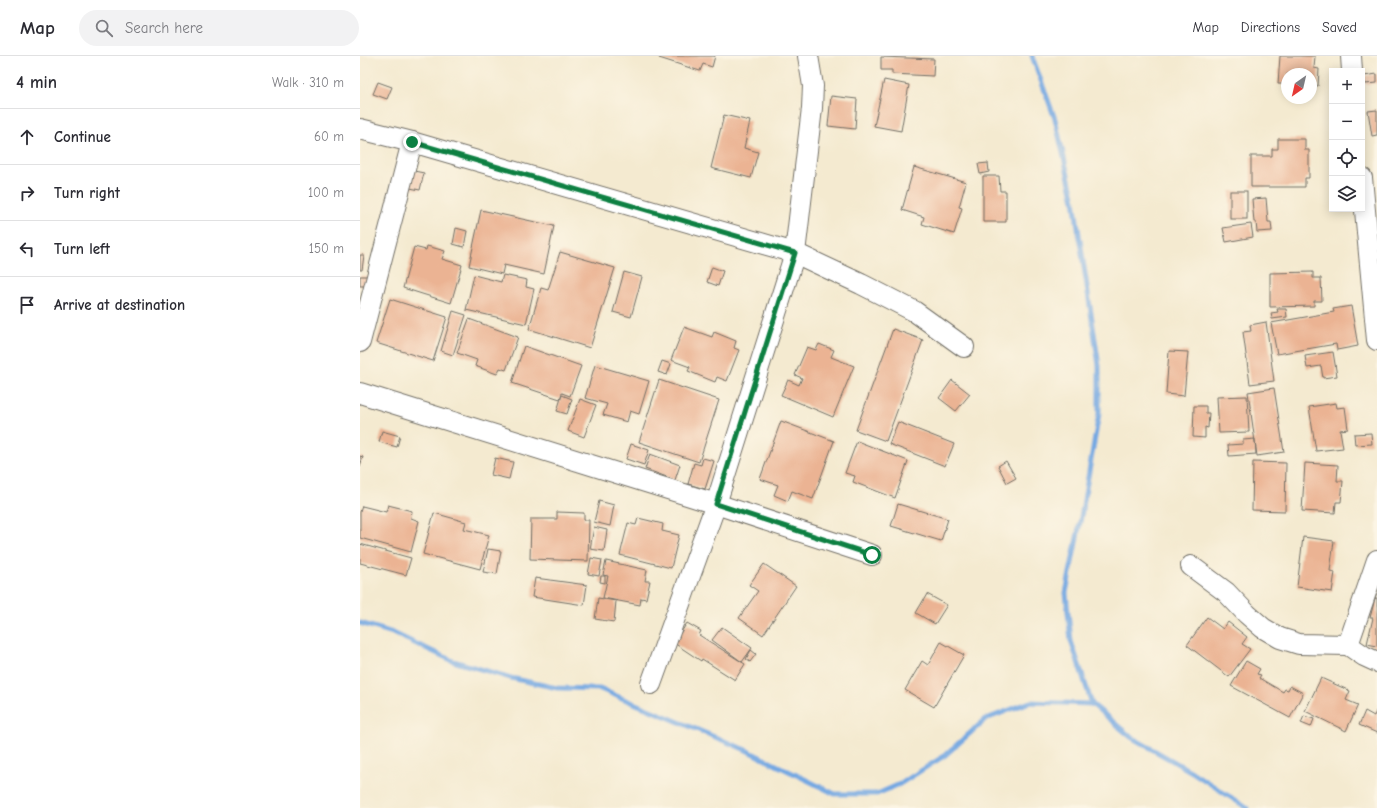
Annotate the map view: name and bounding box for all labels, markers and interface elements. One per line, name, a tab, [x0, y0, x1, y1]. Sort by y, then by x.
search box	[79, 10, 359, 46]
text: Map	[20, 17, 55, 39]
icon: search	[93, 17, 115, 39]
text: Search here	[125, 19, 203, 37]
text: Map	[1192, 19, 1219, 36]
text: Directions	[1241, 19, 1300, 36]
text: Saved	[1322, 19, 1357, 36]
north arrow	[1281, 68, 1317, 104]
map controls	[1329, 68, 1365, 212]
button: +	[1329, 68, 1365, 104]
text: 4 min	[16, 73, 57, 92]
text: Walk · 310 m	[272, 75, 344, 90]
button: −	[1329, 104, 1365, 140]
icon: ahead	[16, 126, 38, 148]
text: Continue	[54, 128, 111, 146]
text: 60 m	[314, 129, 344, 144]
route end	[403, 133, 421, 151]
button: locate	[1329, 140, 1365, 176]
button: layers	[1329, 176, 1365, 212]
icon: right	[16, 182, 38, 204]
text: Turn right	[54, 184, 120, 202]
text: 100 m	[308, 185, 344, 200]
icon: left	[16, 238, 38, 260]
text: Turn left	[54, 240, 110, 258]
text: 150 m	[309, 241, 344, 256]
icon: arrive	[16, 294, 38, 316]
text: Arrive at destination	[54, 296, 185, 314]
route start	[863, 546, 881, 564]

